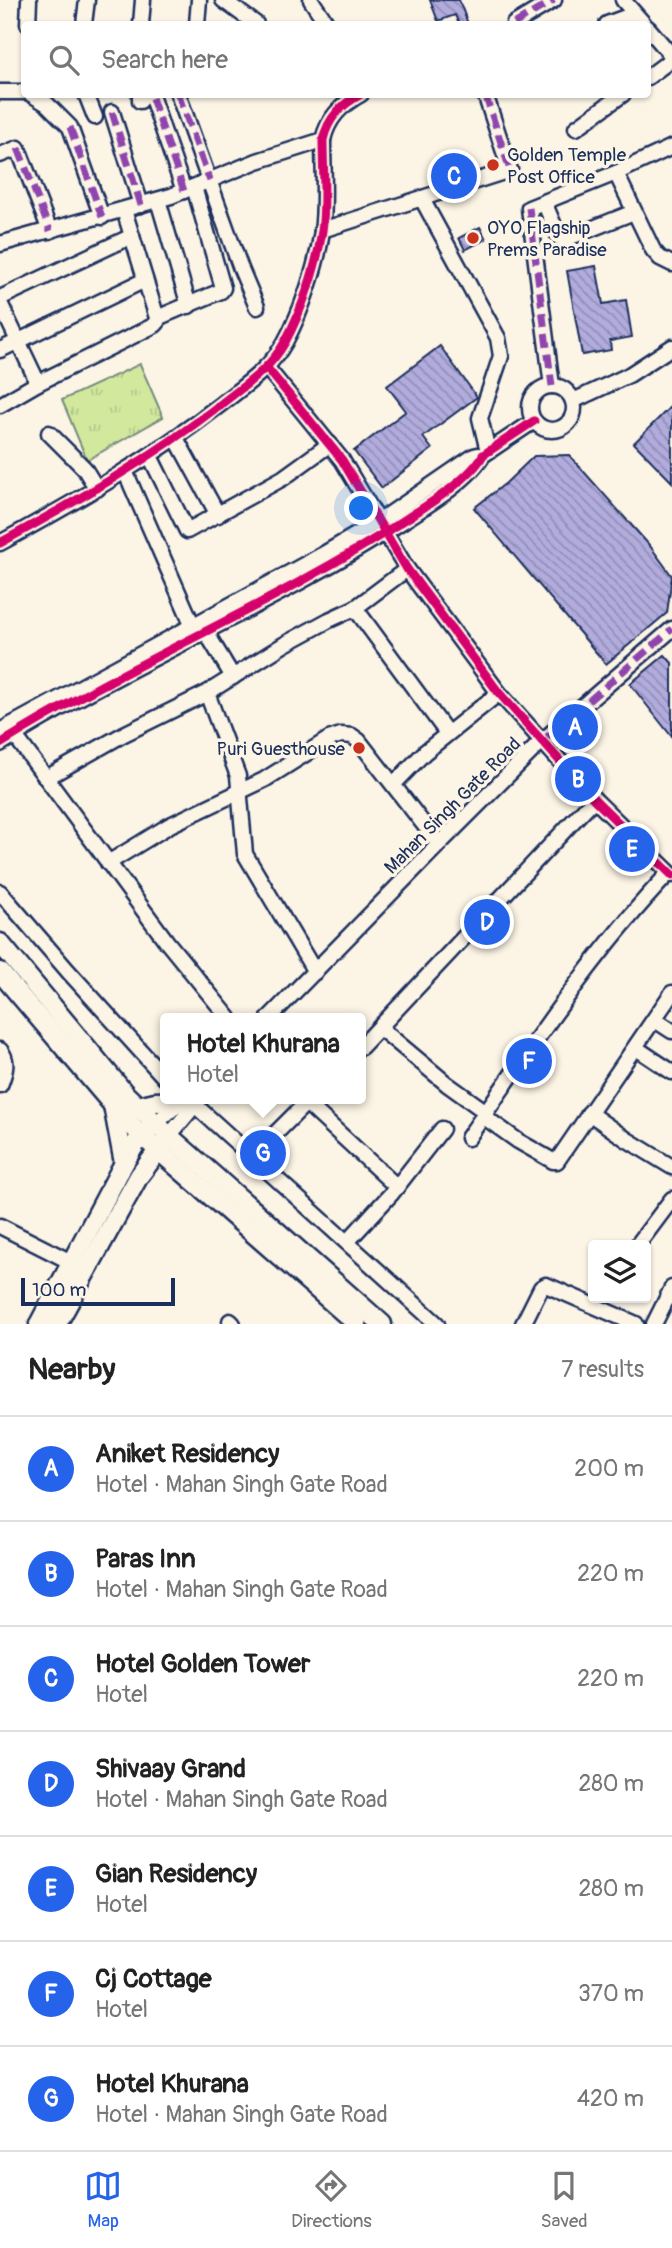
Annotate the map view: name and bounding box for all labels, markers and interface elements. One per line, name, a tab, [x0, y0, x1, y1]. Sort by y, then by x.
search box	[21, 21, 651, 98]
icon: search	[45, 41, 83, 79]
text: Search here	[101, 44, 228, 76]
place label: Golden Temple Post Office	[507, 143, 627, 189]
pin: C	[431, 150, 477, 202]
marker: Golden Temple Post Office	[485, 157, 501, 173]
place label: OYO Flagship Prems Paradise	[487, 216, 607, 262]
marker: OYO Flagship Prems Paradise	[465, 230, 481, 246]
your location	[344, 491, 378, 525]
pin: A	[552, 701, 598, 753]
street label: Mahan Singh Gate Road	[379, 732, 526, 879]
place label: Puri Guesthouse	[216, 737, 346, 761]
marker: Puri Guesthouse	[351, 740, 367, 756]
pin: B	[555, 753, 601, 805]
pin: E	[609, 823, 655, 875]
pin: D	[464, 896, 510, 948]
popup	[160, 1013, 366, 1104]
text: Hotel Khurana	[186, 1028, 340, 1060]
pin: F	[506, 1035, 552, 1087]
text: Hotel	[186, 1060, 239, 1089]
pin: G	[240, 1127, 286, 1179]
map controls	[588, 1240, 651, 1303]
button: layers	[588, 1240, 651, 1303]
scale bar	[21, 1275, 175, 1307]
text: 100 m	[32, 1278, 86, 1302]
text: Nearby	[28, 1351, 115, 1388]
text: 7 results	[561, 1355, 644, 1384]
text: Aniket Residency	[95, 1438, 279, 1470]
text: A	[44, 1454, 58, 1483]
text: 200 m	[574, 1454, 644, 1483]
text: Hotel · Mahan Singh Gate Road	[95, 1470, 388, 1499]
text: Paras Inn	[95, 1543, 196, 1575]
text: B	[44, 1559, 58, 1588]
text: 220 m	[577, 1559, 644, 1588]
text: Hotel · Mahan Singh Gate Road	[95, 1575, 388, 1604]
text: Hotel Golden Tower	[95, 1648, 310, 1680]
text: C	[44, 1664, 58, 1693]
text: 220 m	[577, 1664, 644, 1693]
text: Hotel	[95, 1680, 148, 1709]
text: Shivaay Grand	[95, 1753, 246, 1785]
text: D	[44, 1769, 58, 1798]
text: 280 m	[578, 1769, 644, 1798]
text: Hotel · Mahan Singh Gate Road	[95, 1785, 388, 1814]
text: Gian Residency	[95, 1858, 257, 1890]
text: E	[45, 1874, 57, 1903]
text: 280 m	[578, 1874, 644, 1903]
text: Hotel	[95, 1890, 148, 1919]
text: Cj Cottage	[95, 1963, 212, 1995]
text: F	[44, 1979, 58, 2008]
text: 370 m	[578, 1979, 644, 2008]
text: Hotel	[95, 1995, 148, 2024]
text: Hotel Khurana	[95, 2068, 249, 2100]
text: G	[43, 2084, 59, 2113]
text: 420 m	[577, 2084, 644, 2113]
text: Hotel · Mahan Singh Gate Road	[95, 2100, 388, 2129]
tab: Map	[84, 2167, 122, 2233]
tab: Directions	[291, 2167, 372, 2233]
tab: Saved	[540, 2167, 588, 2233]

